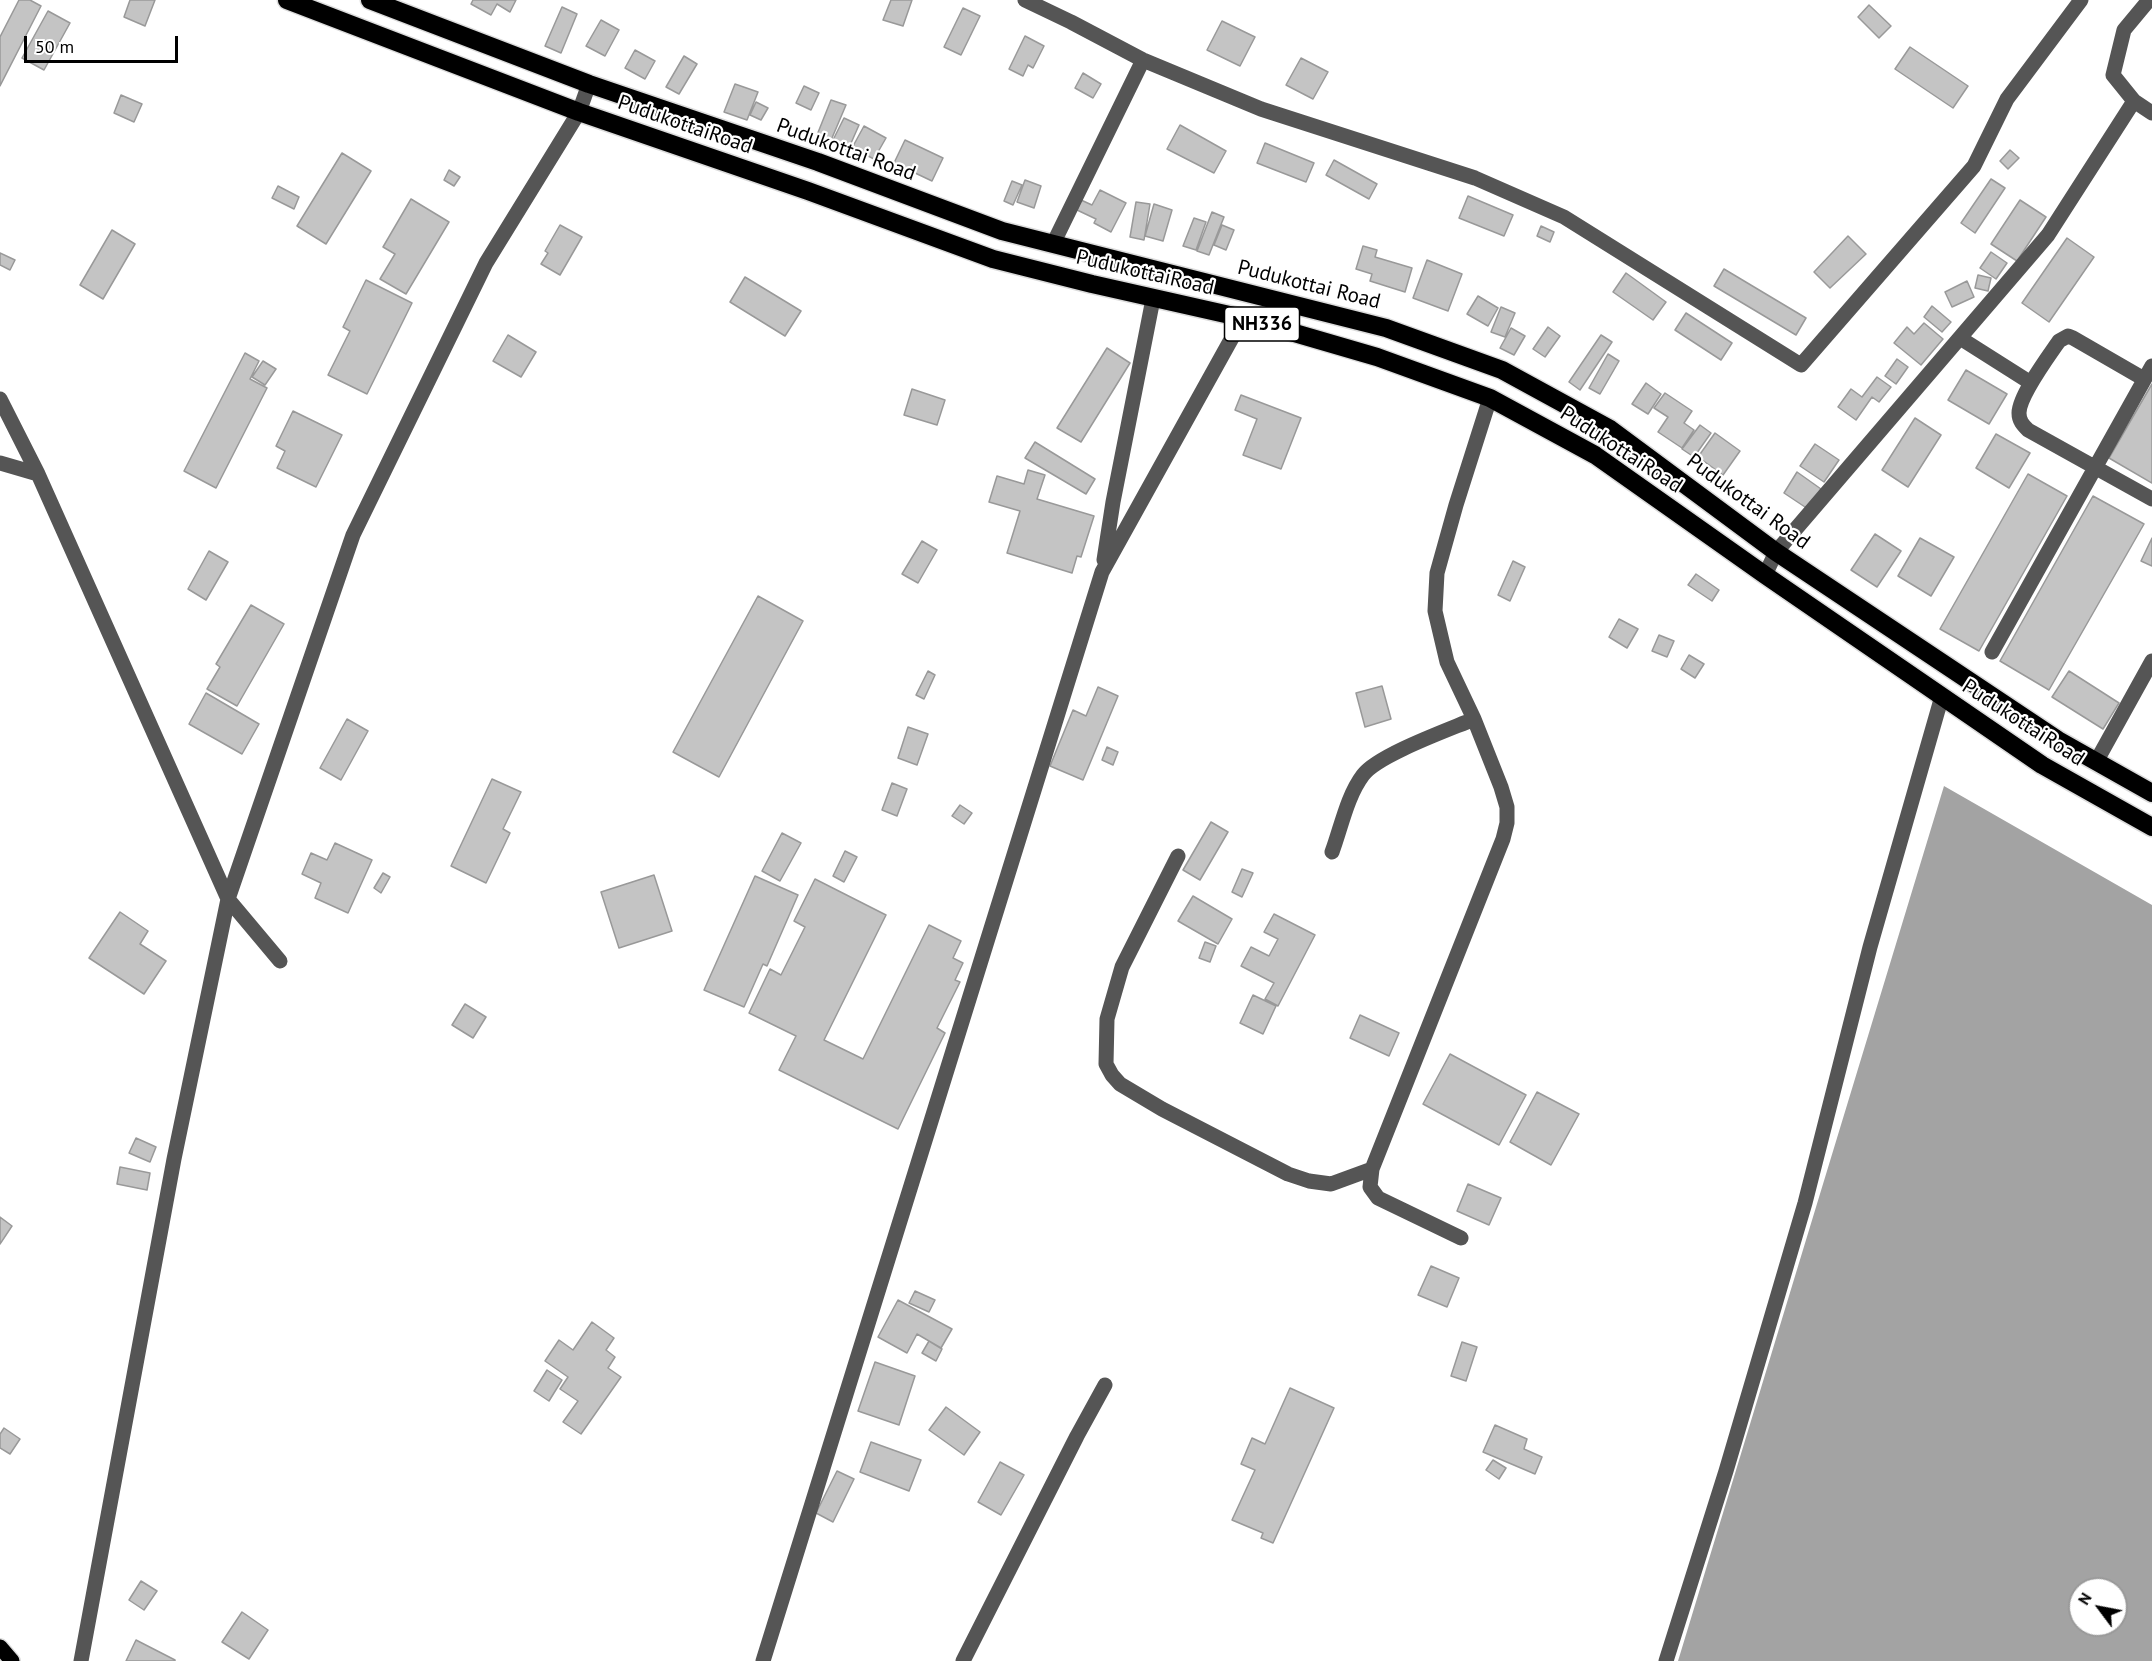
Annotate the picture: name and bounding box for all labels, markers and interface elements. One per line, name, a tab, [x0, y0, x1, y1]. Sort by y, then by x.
scale bar	[27, 24, 182, 62]
text: 50 m	[35, 35, 74, 58]
street label: PudukottaiRoad	[614, 90, 756, 160]
street label: Pudukottai Road	[773, 113, 919, 187]
street label: PudukottaiRoad	[1074, 245, 1216, 301]
street label: Pudukottai Road	[1235, 255, 1383, 315]
road number: NH336	[1224, 307, 1300, 341]
street label: PudukottaiRoad	[1555, 401, 1687, 499]
street label: Pudukottai Road	[1681, 449, 1815, 555]
street label: PudukottaiRoad	[1957, 674, 2089, 772]
north arrow	[2068, 1577, 2128, 1637]
text: N	[2073, 1589, 2096, 1608]

